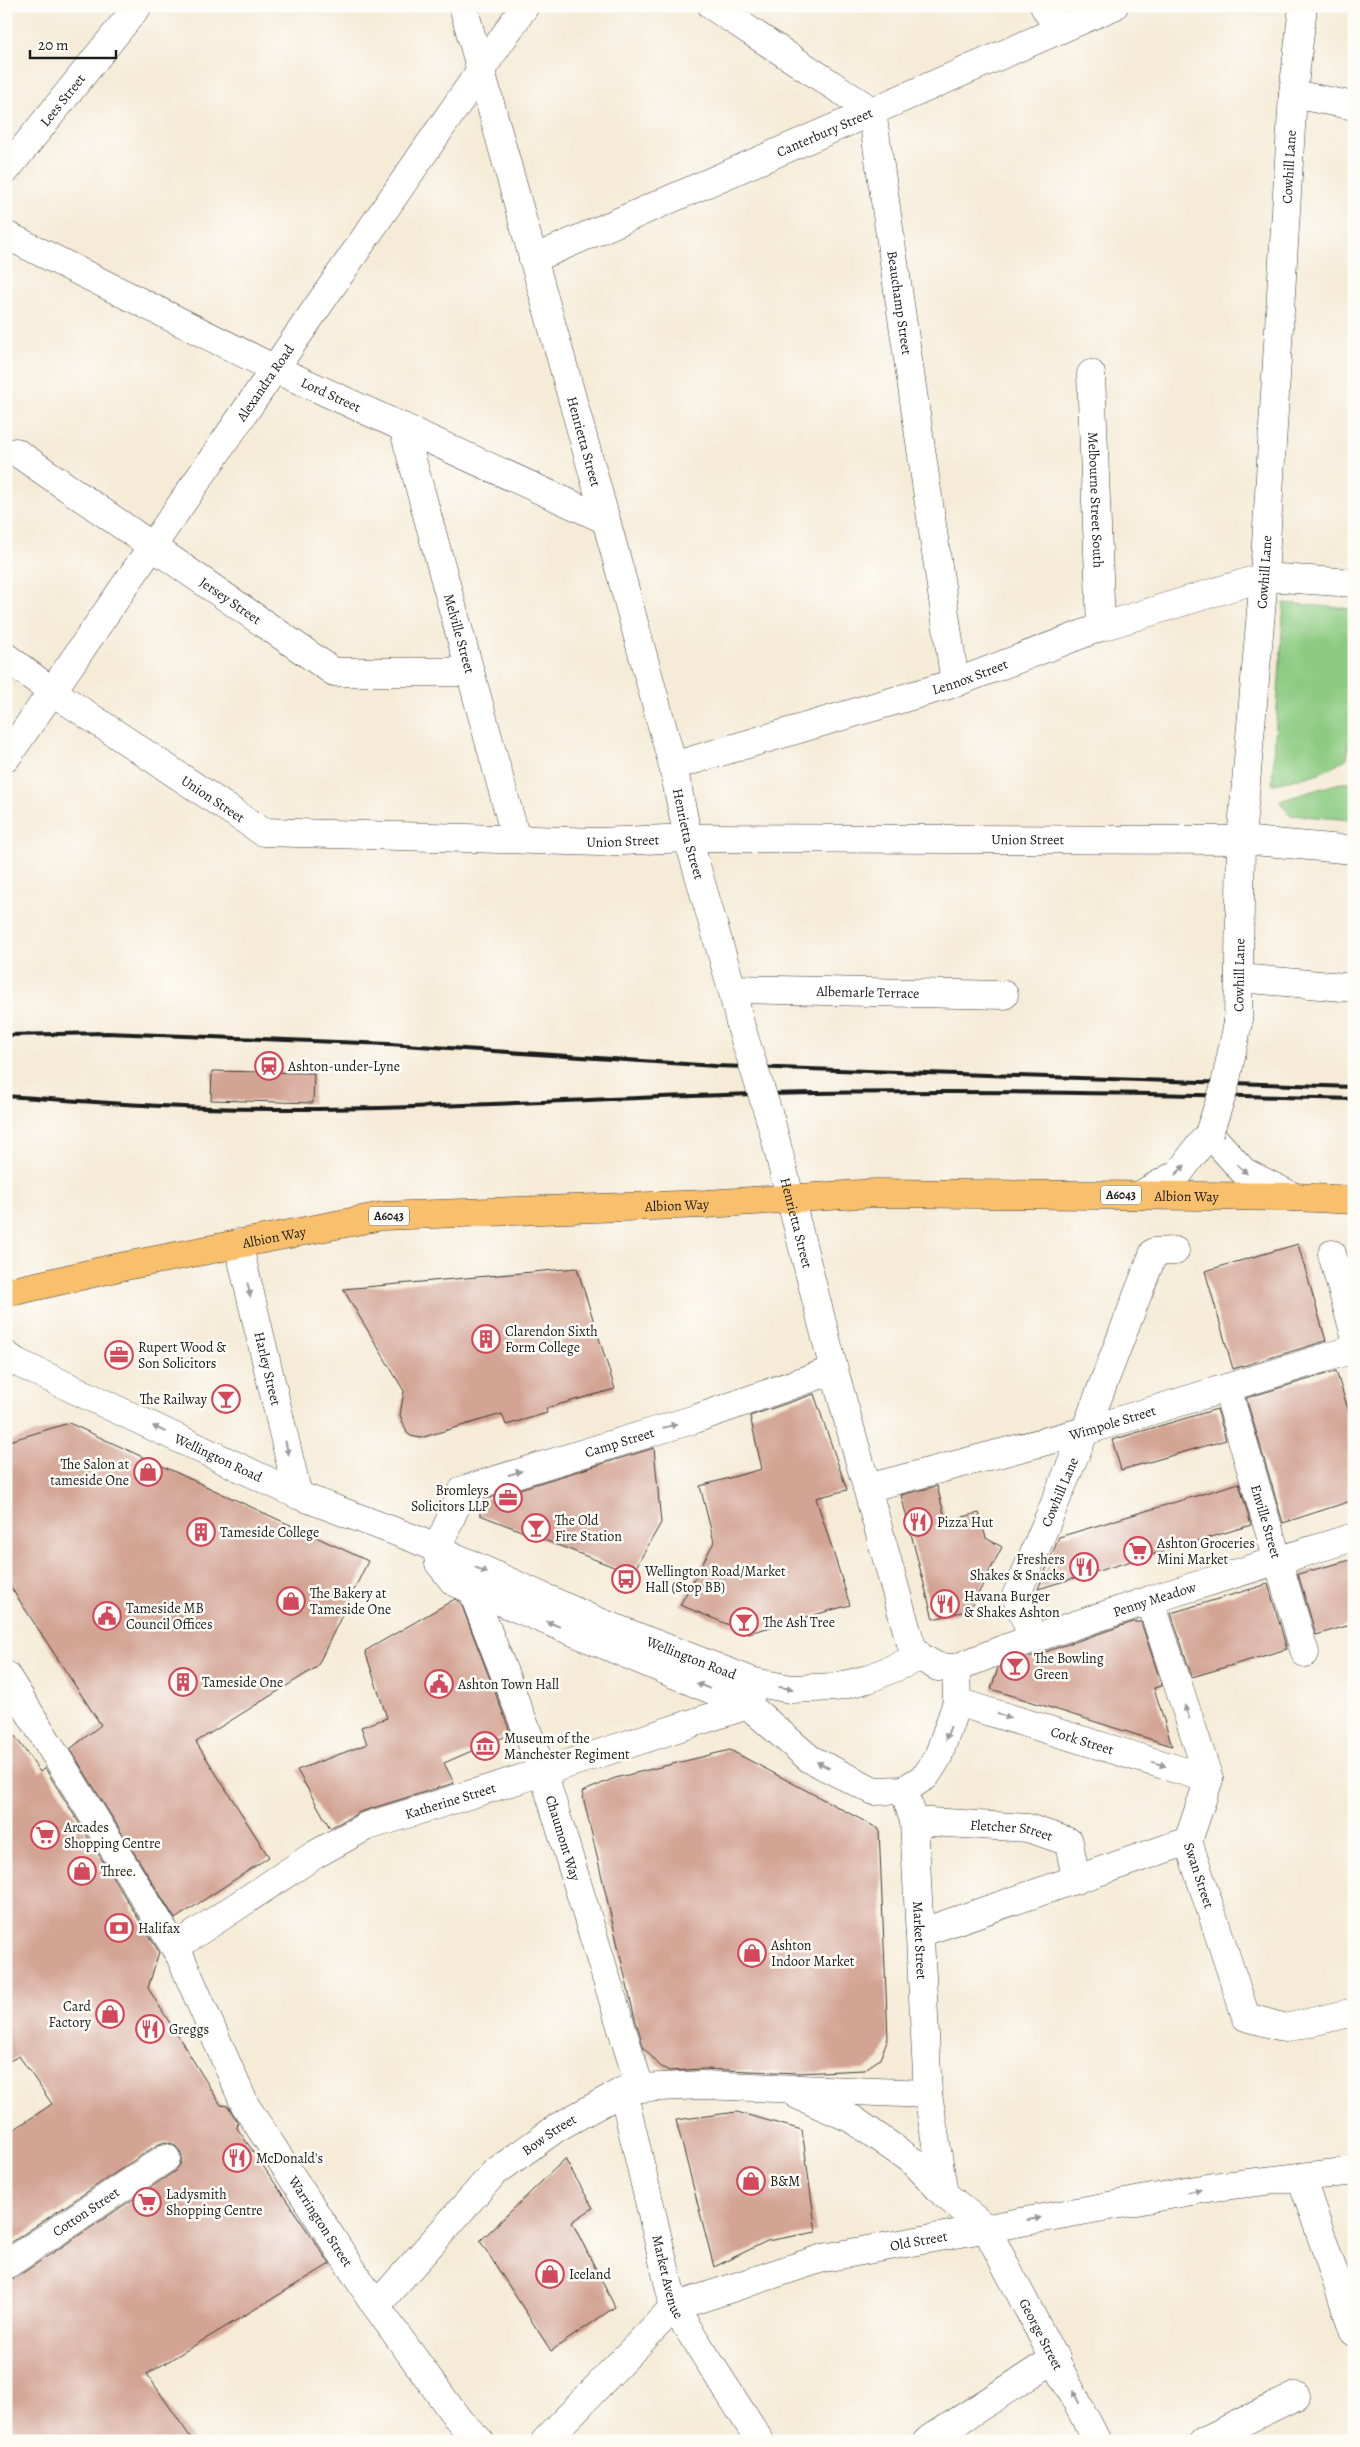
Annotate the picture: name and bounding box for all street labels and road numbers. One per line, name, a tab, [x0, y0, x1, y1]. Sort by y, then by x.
street label: Lees Street	[35, 69, 90, 130]
street label: Canterbury Street	[774, 103, 876, 161]
street label: Cowhill Lane	[1277, 129, 1300, 204]
street label: Beauchamp Street	[883, 249, 917, 356]
street label: Alexandra Road	[231, 340, 298, 426]
street label: Lord Street	[298, 373, 364, 417]
street label: Henrietta Street	[563, 394, 606, 489]
street label: Melbourne Street South	[1084, 432, 1108, 569]
street label: Cowhill Lane	[1252, 535, 1276, 610]
street label: Jersey Street	[196, 572, 266, 629]
street label: Melville Street	[440, 591, 480, 676]
street label: Lennox Street	[930, 654, 1011, 699]
street label: Union Street	[178, 771, 249, 827]
street label: Henrietta Street	[668, 787, 709, 882]
street label: Union Street	[586, 830, 660, 852]
street label: Union Street	[991, 830, 1065, 849]
street label: Cowhill Lane	[1229, 938, 1249, 1012]
street label: Albemarle Terrace	[815, 981, 920, 1003]
street label: Henrietta Street	[776, 1175, 817, 1271]
road number: A6043	[1101, 1186, 1141, 1204]
street label: Albion Way	[1153, 1186, 1220, 1206]
street label: Albion Way	[643, 1194, 710, 1216]
road number: A6043	[369, 1206, 409, 1226]
street label: Albion Way	[240, 1221, 308, 1253]
street label: Harley Street	[250, 1330, 286, 1408]
street label: Wimpole Street	[1066, 1400, 1158, 1445]
street label: Camp Street	[582, 1422, 657, 1462]
street label: Wellington Road	[170, 1428, 266, 1487]
street label: Cowhill Lane	[1037, 1454, 1083, 1530]
street label: Enville Street	[1246, 1482, 1286, 1561]
street label: Penny Meadow	[1110, 1577, 1198, 1621]
street label: Wellington Road	[643, 1631, 740, 1684]
street label: Cork Street	[1048, 1722, 1117, 1759]
street label: Katherine Street	[402, 1778, 498, 1824]
street label: Chaumont Way	[541, 1793, 586, 1884]
street label: Fletcher Street	[969, 1815, 1056, 1845]
street label: Swan Street	[1180, 1840, 1219, 1911]
street label: Market Street	[909, 1901, 932, 1980]
street label: Bow Street	[518, 2109, 580, 2160]
street label: Warrington Street	[284, 2172, 358, 2271]
street label: Cotton Street	[49, 2182, 123, 2241]
street label: Old Street	[888, 2226, 949, 2255]
street label: Market Avenue	[648, 2233, 688, 2322]
street label: George Street	[1015, 2295, 1068, 2374]

